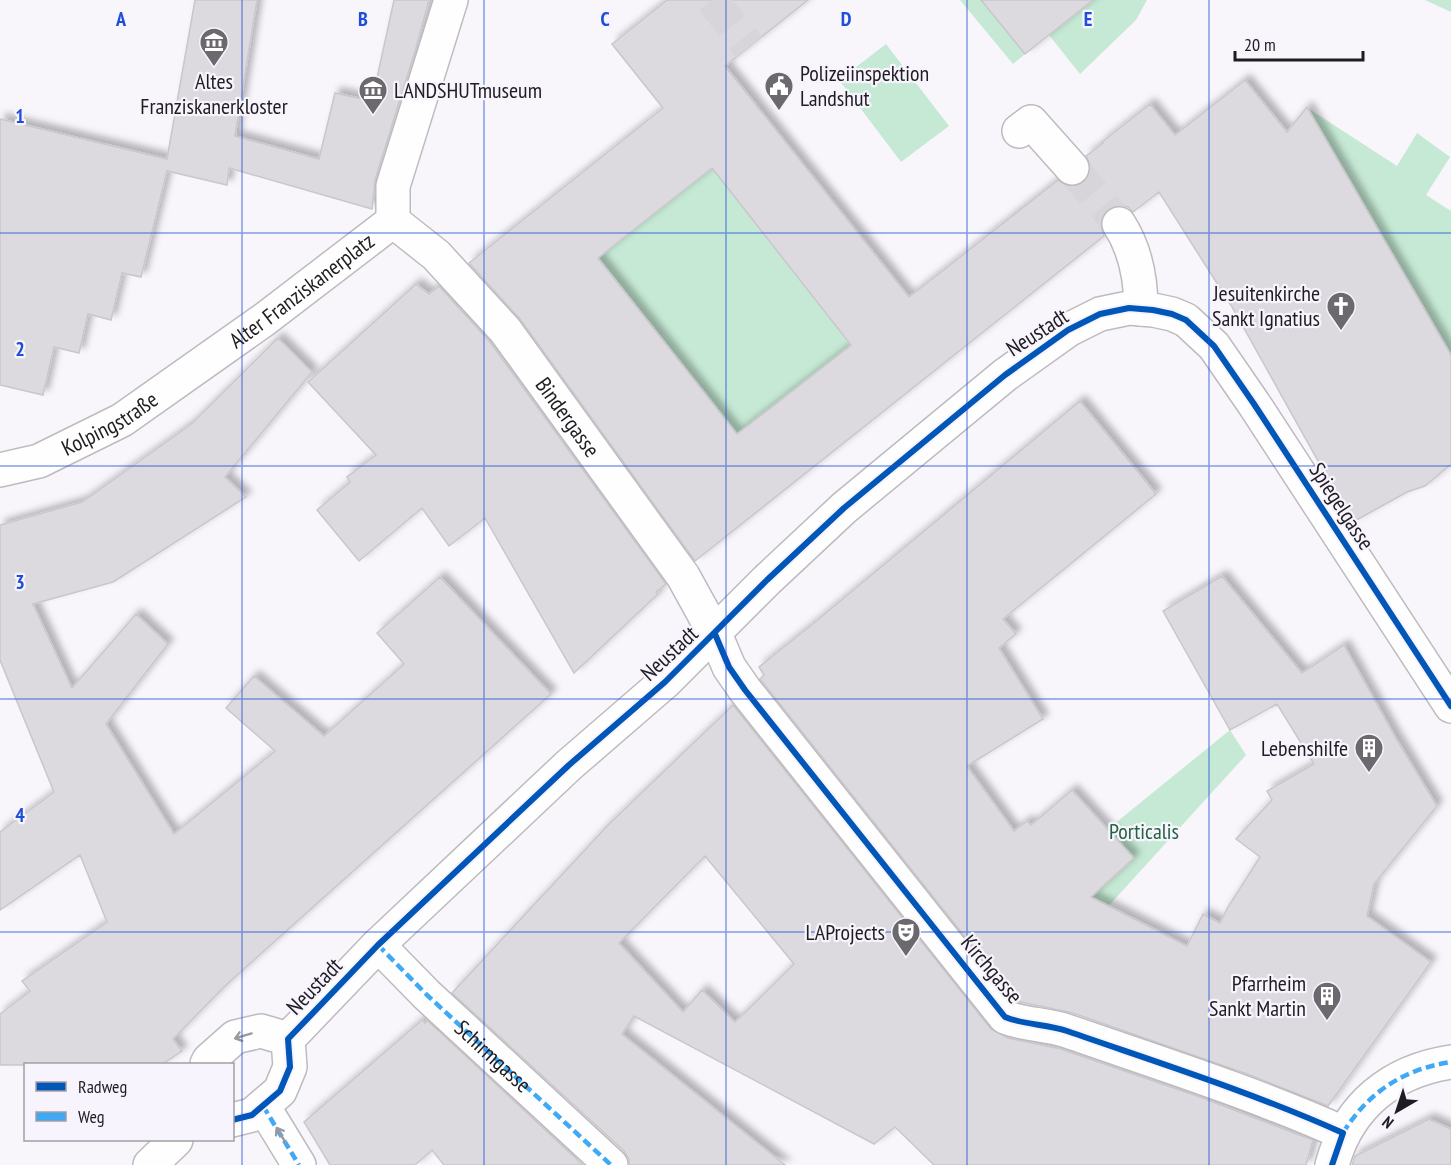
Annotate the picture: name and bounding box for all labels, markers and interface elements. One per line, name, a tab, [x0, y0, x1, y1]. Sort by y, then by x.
text: A	[115, 6, 127, 32]
text: B	[358, 6, 368, 32]
text: C	[600, 6, 610, 32]
text: D	[841, 6, 852, 32]
text: E	[1084, 6, 1092, 32]
scale bar	[1235, 24, 1362, 62]
museum icon: Altes Franziskanerkloster	[198, 26, 230, 68]
text: 20 m	[1244, 33, 1276, 56]
place label: Polizeiinspektion Landshut	[800, 59, 929, 112]
place label: Altes Franziskanerkloster	[140, 67, 288, 120]
public building icon: Polizeiinspektion Landshut	[763, 70, 795, 112]
museum icon: LANDSHUTmuseum	[357, 74, 389, 116]
place label: LANDSHUTmuseum	[394, 76, 542, 104]
text: 1	[15, 103, 25, 129]
street label: Alter Franziskanerplatz	[223, 227, 380, 354]
place label: Jesuitenkirche Sankt Ignatius	[1212, 279, 1320, 332]
church icon: Jesuitenkirche Sankt Ignatius	[1325, 290, 1357, 332]
street label: Neustadt	[1001, 302, 1073, 362]
text: 2	[15, 336, 25, 362]
street label: Bindergasse	[530, 372, 606, 462]
street label: Kolpingstraße	[57, 385, 163, 462]
street label: Spiegelgasse	[1303, 457, 1381, 555]
text: 3	[15, 569, 25, 595]
street label: Neustadt	[634, 619, 704, 687]
building icon: Lebenshilfe	[1353, 732, 1385, 774]
place label: Lebenshilfe	[1261, 734, 1348, 762]
text: 4	[15, 802, 25, 828]
park label: Porticalis	[1109, 817, 1179, 845]
theatre icon: LAProjects	[890, 916, 922, 958]
place label: LAProjects	[806, 918, 885, 946]
street label: Kirchgasse	[955, 929, 1029, 1009]
street label: Neustadt	[280, 952, 348, 1020]
place label: Pfarrheim Sankt Martin	[1209, 969, 1306, 1022]
building icon: Pfarrheim Sankt Martin	[1311, 980, 1343, 1022]
street label: Schirmgasse	[449, 1014, 537, 1098]
one-way arrow	[234, 1031, 253, 1042]
legend	[24, 1063, 234, 1141]
text: Radweg	[78, 1075, 127, 1098]
north arrow	[1367, 1081, 1427, 1141]
text: Weg	[78, 1105, 105, 1128]
text: N	[1378, 1112, 1397, 1133]
one-way arrow	[275, 1127, 287, 1144]

